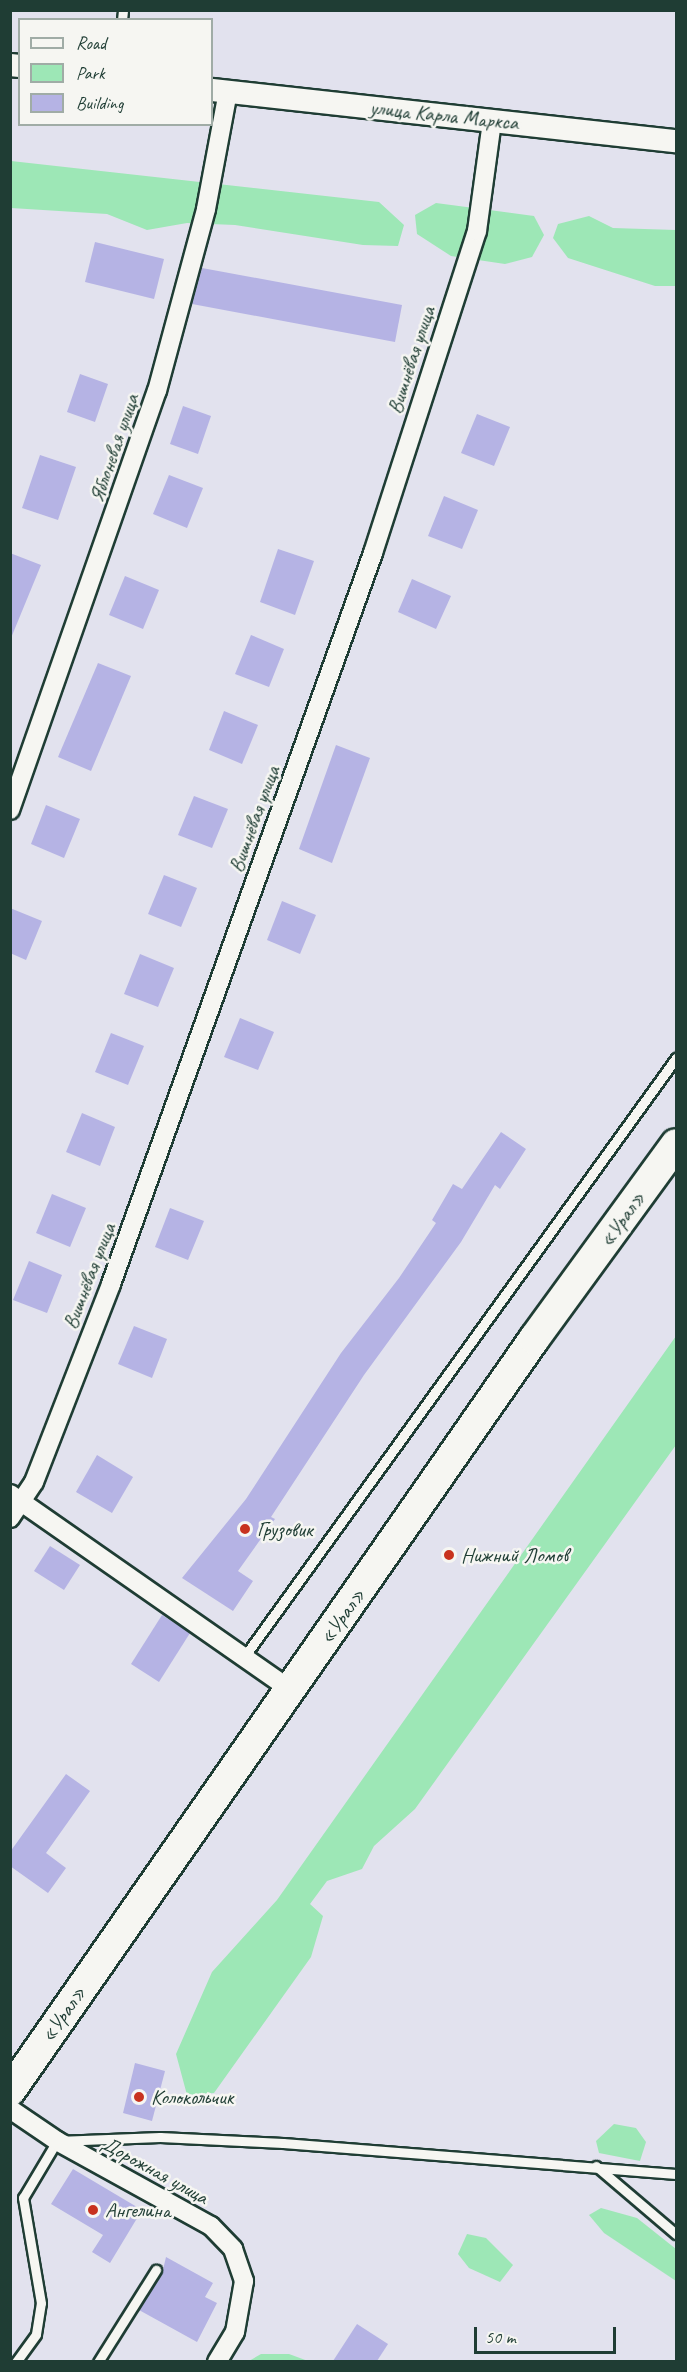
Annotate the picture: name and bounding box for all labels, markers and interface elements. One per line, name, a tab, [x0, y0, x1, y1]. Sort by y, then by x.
legend	[18, 18, 213, 126]
text: Road	[76, 32, 106, 54]
text: Park	[76, 62, 105, 84]
text: Building	[76, 92, 123, 114]
street label: улица Карла Маркса	[369, 95, 519, 135]
street label: Вишнёвая улица	[381, 302, 441, 418]
street label: Яблоневая улица	[83, 390, 145, 506]
street label: Вишнёвая улица	[223, 761, 285, 877]
street label: «Урал»	[593, 1186, 651, 1252]
street label: Вишнёвая улица	[57, 1218, 121, 1334]
place label: Грузовик	[257, 1516, 312, 1542]
marker: Грузовик	[238, 1522, 252, 1536]
place label: Нижний Ломов	[461, 1542, 568, 1568]
marker: Нижний Ломов	[442, 1548, 456, 1562]
street label: «Урал»	[313, 1583, 371, 1649]
street label: «Урал»	[35, 1981, 91, 2047]
place label: Колокольчик	[151, 2084, 233, 2110]
marker: Колокольчик	[132, 2090, 146, 2104]
street label: Дорожная улица	[97, 2130, 213, 2210]
place label: Ангелина	[105, 2197, 170, 2223]
marker: Ангелина	[86, 2203, 100, 2217]
scale bar	[477, 2315, 620, 2353]
text: 50 m	[485, 2326, 516, 2348]

